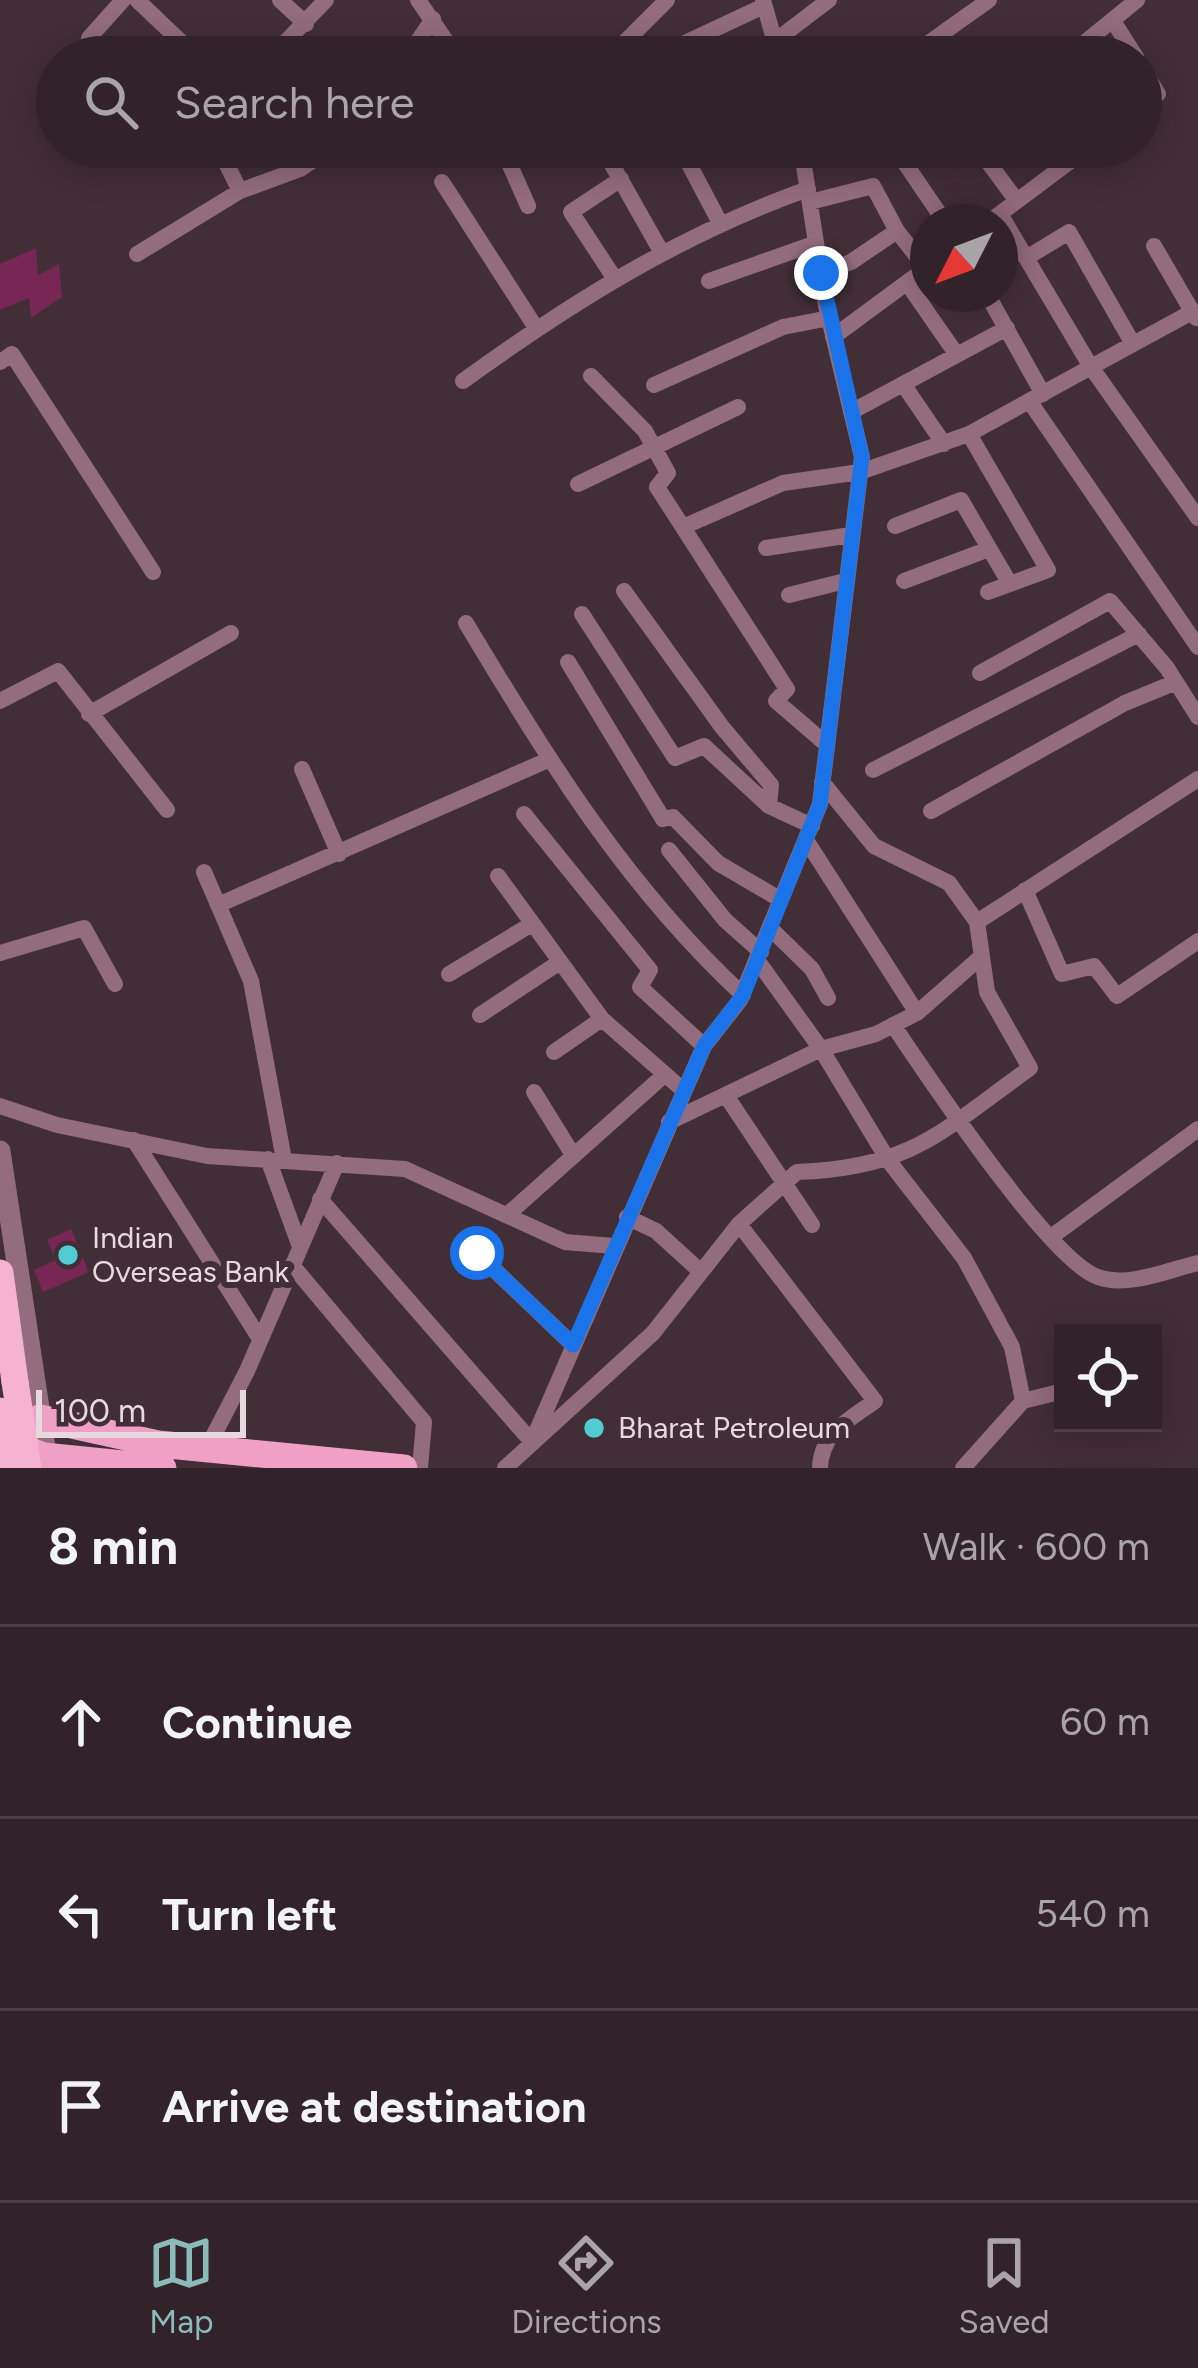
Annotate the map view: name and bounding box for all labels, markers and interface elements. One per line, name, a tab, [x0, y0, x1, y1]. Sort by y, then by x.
search box	[36, 36, 1162, 168]
icon: search	[78, 69, 144, 135]
text: Search here	[174, 75, 414, 129]
north arrow	[910, 204, 1018, 312]
route end	[794, 246, 848, 300]
place label: Indian Overseas Bank	[92, 1219, 289, 1290]
route start	[450, 1226, 504, 1280]
marker: Indian Overseas Bank	[55, 1242, 81, 1268]
map controls	[1054, 1324, 1162, 1432]
button: locate	[1054, 1324, 1162, 1432]
scale bar	[36, 1384, 246, 1437]
text: 100 m	[54, 1391, 146, 1430]
place label: Bharat Petroleum	[618, 1409, 850, 1446]
marker: Bharat Petroleum	[581, 1415, 607, 1441]
text: 8 min	[48, 1516, 178, 1577]
text: Walk · 600 m	[923, 1523, 1150, 1570]
icon: ahead	[48, 1689, 114, 1755]
text: Continue	[162, 1695, 352, 1749]
text: 60 m	[1060, 1698, 1150, 1745]
icon: left	[48, 1881, 114, 1947]
text: Turn left	[162, 1887, 337, 1941]
text: 540 m	[1036, 1890, 1150, 1937]
icon: arrive	[48, 2073, 114, 2139]
text: Arrive at destination	[162, 2079, 586, 2133]
tab: Map	[148, 2230, 214, 2341]
tab: Directions	[511, 2230, 662, 2341]
tab: Saved	[959, 2230, 1050, 2341]

